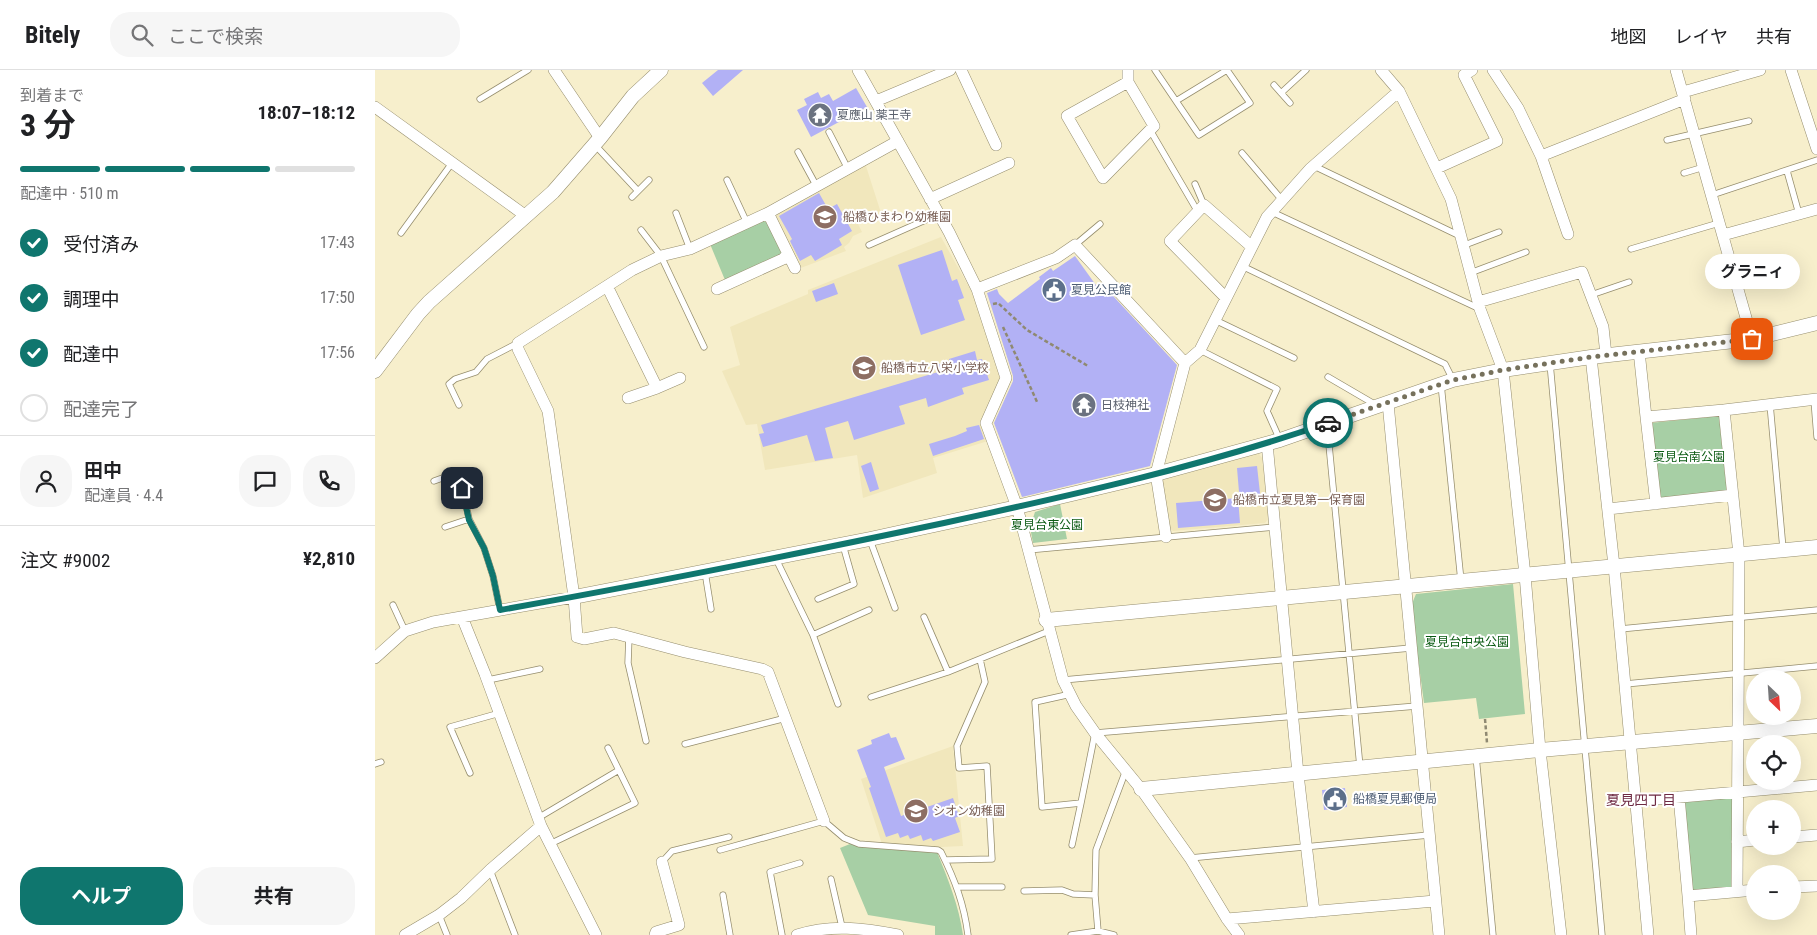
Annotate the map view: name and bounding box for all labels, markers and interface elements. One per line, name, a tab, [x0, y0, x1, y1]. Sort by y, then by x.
search box	[110, 12, 460, 57]
text: Bitely	[25, 21, 80, 49]
icon: search	[128, 21, 156, 49]
text: ここで検索	[168, 25, 263, 48]
text: 地図	[1611, 26, 1647, 47]
text: レイヤ	[1675, 26, 1728, 47]
text: 共有	[1756, 26, 1792, 47]
text: 到着まで	[20, 86, 84, 105]
text: 18:07–18:12	[257, 101, 355, 124]
temple icon: 夏應山 薬王寺	[807, 102, 833, 128]
text: 3 分	[20, 106, 76, 144]
place label: 夏應山 薬王寺	[837, 108, 912, 122]
text: 配達中 · 510 m	[20, 184, 119, 203]
school or university icon: 船橋ひまわり幼稚園	[812, 204, 838, 230]
place label: 船橋ひまわり幼稚園	[843, 210, 951, 224]
icon: check	[20, 229, 48, 257]
text: 受付済み	[63, 233, 139, 256]
text: 17:43	[320, 233, 355, 252]
callout: グラニィ	[1705, 254, 1799, 289]
text: グラニィ	[1720, 262, 1785, 281]
public building icon: 夏見公民館	[1041, 277, 1067, 303]
place label: 夏見公民館	[1071, 283, 1131, 297]
icon: check	[20, 284, 48, 312]
text: 調理中	[63, 288, 120, 311]
text: 17:50	[320, 288, 355, 307]
pin	[1731, 318, 1773, 360]
icon: bag	[1738, 325, 1766, 353]
icon: check	[20, 339, 48, 367]
text: 配達中	[63, 343, 120, 366]
text: 17:56	[320, 343, 355, 362]
school or university icon: 船橋市立八栄小学校	[851, 355, 877, 381]
place label: 船橋市立八栄小学校	[881, 361, 989, 375]
temple icon: 日枝神社	[1071, 392, 1097, 418]
text: 配達完了	[63, 398, 139, 421]
place label: 日枝神社	[1101, 398, 1149, 412]
courier	[1303, 398, 1353, 448]
icon: car	[1314, 409, 1342, 437]
park label: 夏見台南公園	[1653, 450, 1725, 464]
button: person	[20, 455, 72, 507]
button: chat	[239, 455, 291, 507]
button: phone	[303, 455, 355, 507]
text: 田中	[84, 459, 122, 482]
pin	[441, 467, 483, 509]
icon: home	[448, 474, 476, 502]
text: 配達員 · 4.4	[84, 486, 163, 505]
school or university icon: 船橋市立夏見第一保育園	[1202, 487, 1228, 513]
place label: 船橋市立夏見第一保育園	[1233, 493, 1365, 507]
park label: 夏見台東公園	[1011, 518, 1083, 532]
text: ¥2,810	[303, 547, 355, 570]
text: 注文 #9002	[20, 549, 110, 572]
park label: 夏見台中央公園	[1425, 635, 1509, 649]
north arrow	[1746, 670, 1801, 725]
map controls	[1746, 670, 1801, 920]
button: locate	[1746, 735, 1801, 790]
public building icon: 船橋夏見郵便局	[1322, 786, 1348, 812]
place label: 船橋夏見郵便局	[1353, 792, 1437, 806]
district label: 夏見四丁目	[1606, 792, 1676, 808]
school or university icon: シオン幼稚園	[903, 798, 929, 824]
button: +	[1746, 800, 1801, 855]
place label: シオン幼稚園	[933, 804, 1005, 818]
button: −	[1746, 865, 1801, 920]
button: ヘルプ	[20, 867, 183, 925]
button: 共有	[193, 867, 355, 925]

